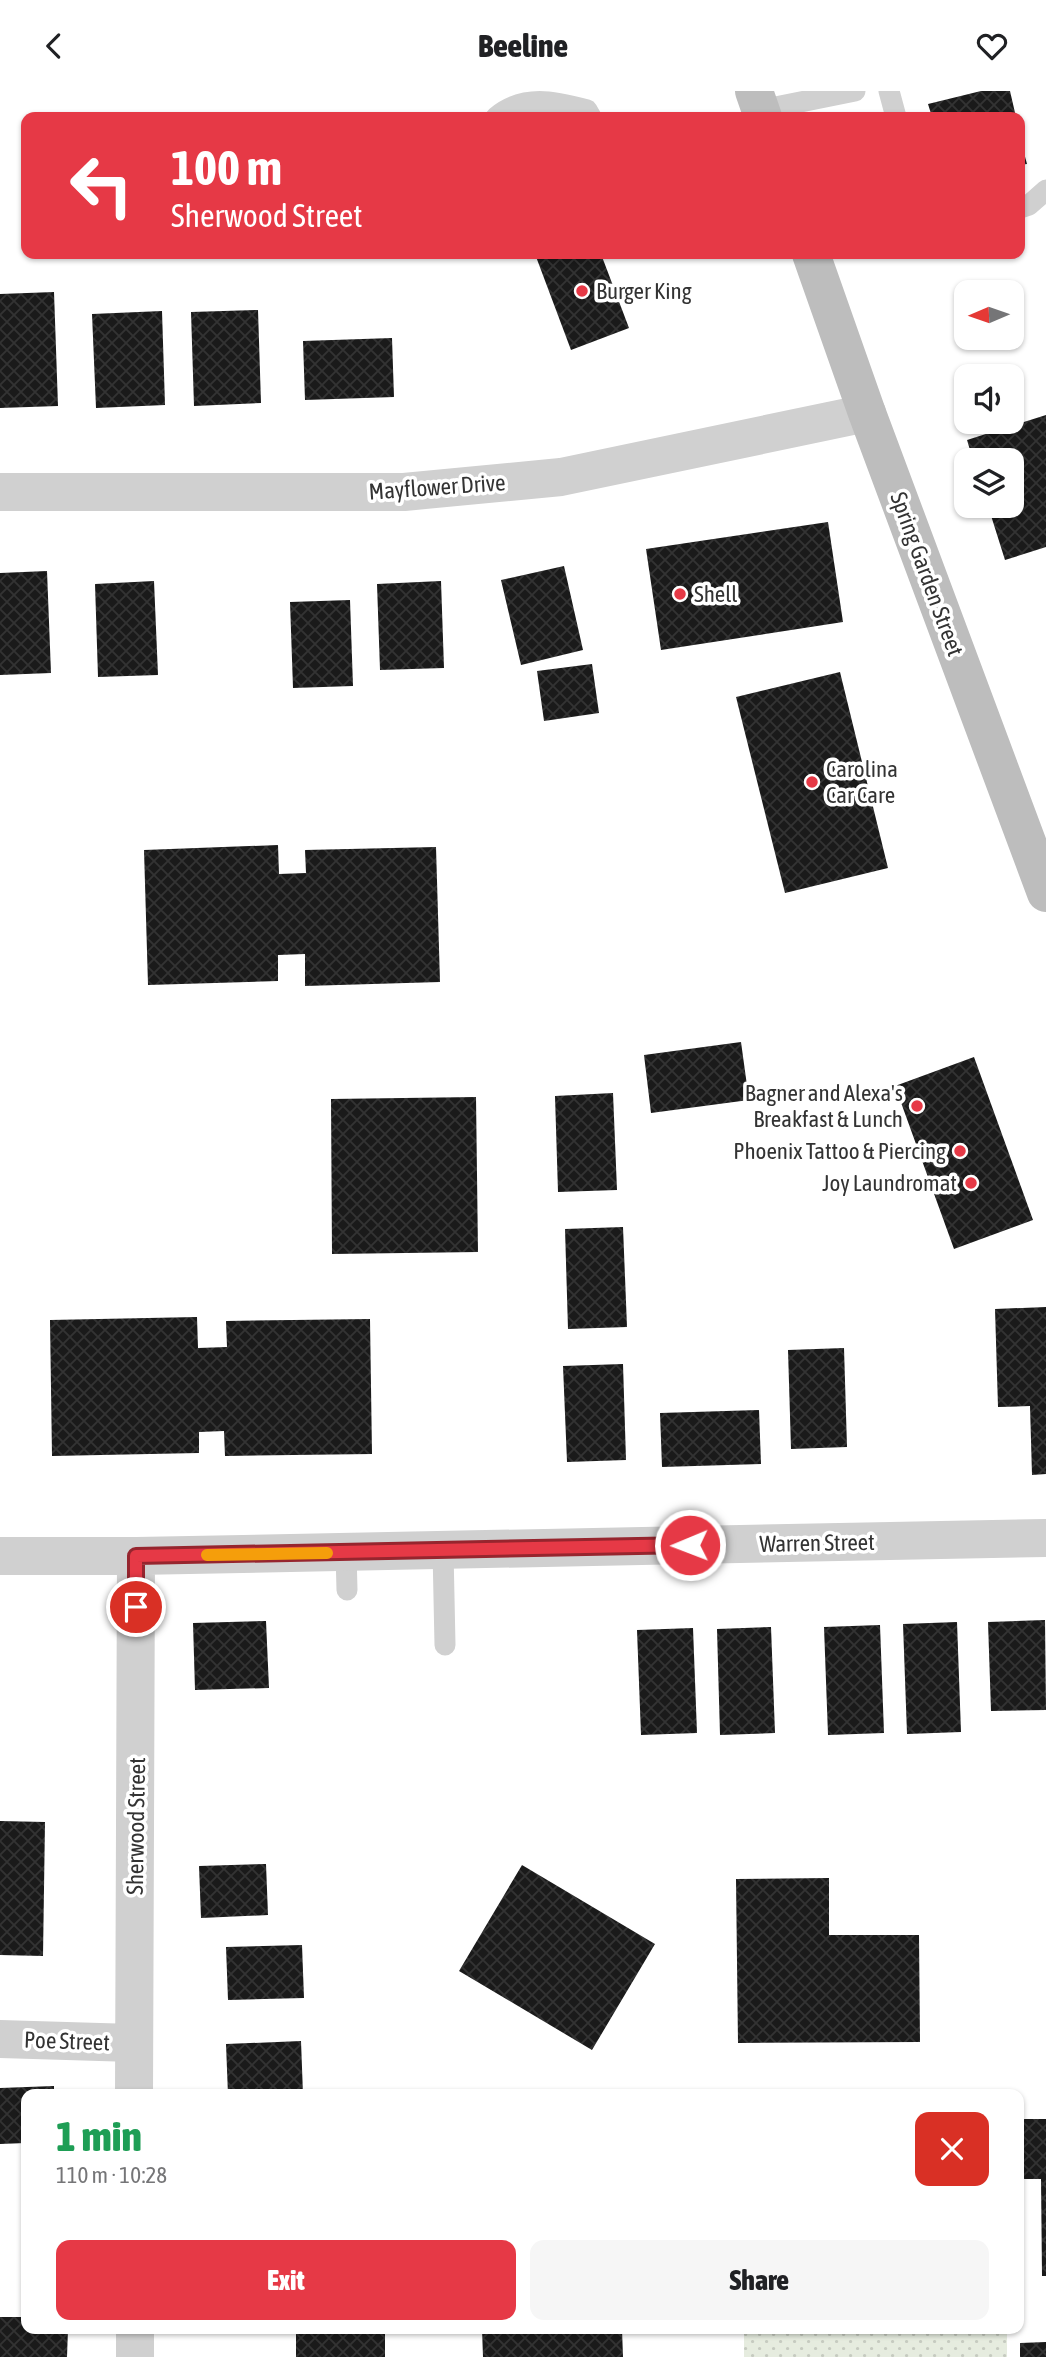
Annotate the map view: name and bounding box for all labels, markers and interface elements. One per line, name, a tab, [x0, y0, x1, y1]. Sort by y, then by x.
icon: back	[35, 27, 73, 65]
text: Beeline	[478, 27, 568, 64]
icon: heart	[973, 27, 1011, 65]
text: 100 m	[171, 139, 282, 195]
icon: left	[56, 140, 147, 231]
text: Sherwood Street	[171, 197, 363, 234]
place label: Burger King	[596, 278, 692, 304]
north arrow	[954, 280, 1024, 350]
map controls	[954, 280, 1024, 518]
marker: Burger King	[574, 283, 590, 299]
button: sound	[954, 364, 1024, 434]
button: layers	[954, 448, 1024, 518]
street label: Mayflower Drive	[368, 469, 506, 505]
street label: Spring Garden Street	[885, 488, 969, 660]
place label: Shell	[694, 581, 737, 607]
marker: Shell	[672, 586, 688, 602]
place label: Carolina Car Care	[826, 756, 898, 808]
marker: Carolina Car Care	[804, 774, 820, 790]
place label: Bagner and Alexa's Breakfast & Lunch	[745, 1080, 903, 1132]
marker: Bagner and Alexa's Breakfast & Lunch	[909, 1098, 925, 1114]
place label: Phoenix Tattoo & Piercing	[733, 1138, 946, 1164]
marker: Phoenix Tattoo & Piercing	[952, 1143, 968, 1159]
place label: Joy Laundromat	[822, 1170, 957, 1196]
marker: Joy Laundromat	[963, 1175, 979, 1191]
position arrow	[653, 1508, 727, 1582]
street label: Warren Street	[759, 1529, 875, 1557]
pin	[106, 1577, 166, 1637]
icon: arrive	[117, 1588, 155, 1626]
street label: Sherwood Street	[122, 1757, 150, 1895]
street label: Poe Street	[24, 2027, 110, 2055]
text: 1 min	[56, 2112, 142, 2160]
button: close	[915, 2112, 989, 2186]
text: 110 m · 10:28	[56, 2162, 167, 2188]
button: Exit	[56, 2240, 516, 2320]
button: Share	[530, 2240, 989, 2320]

